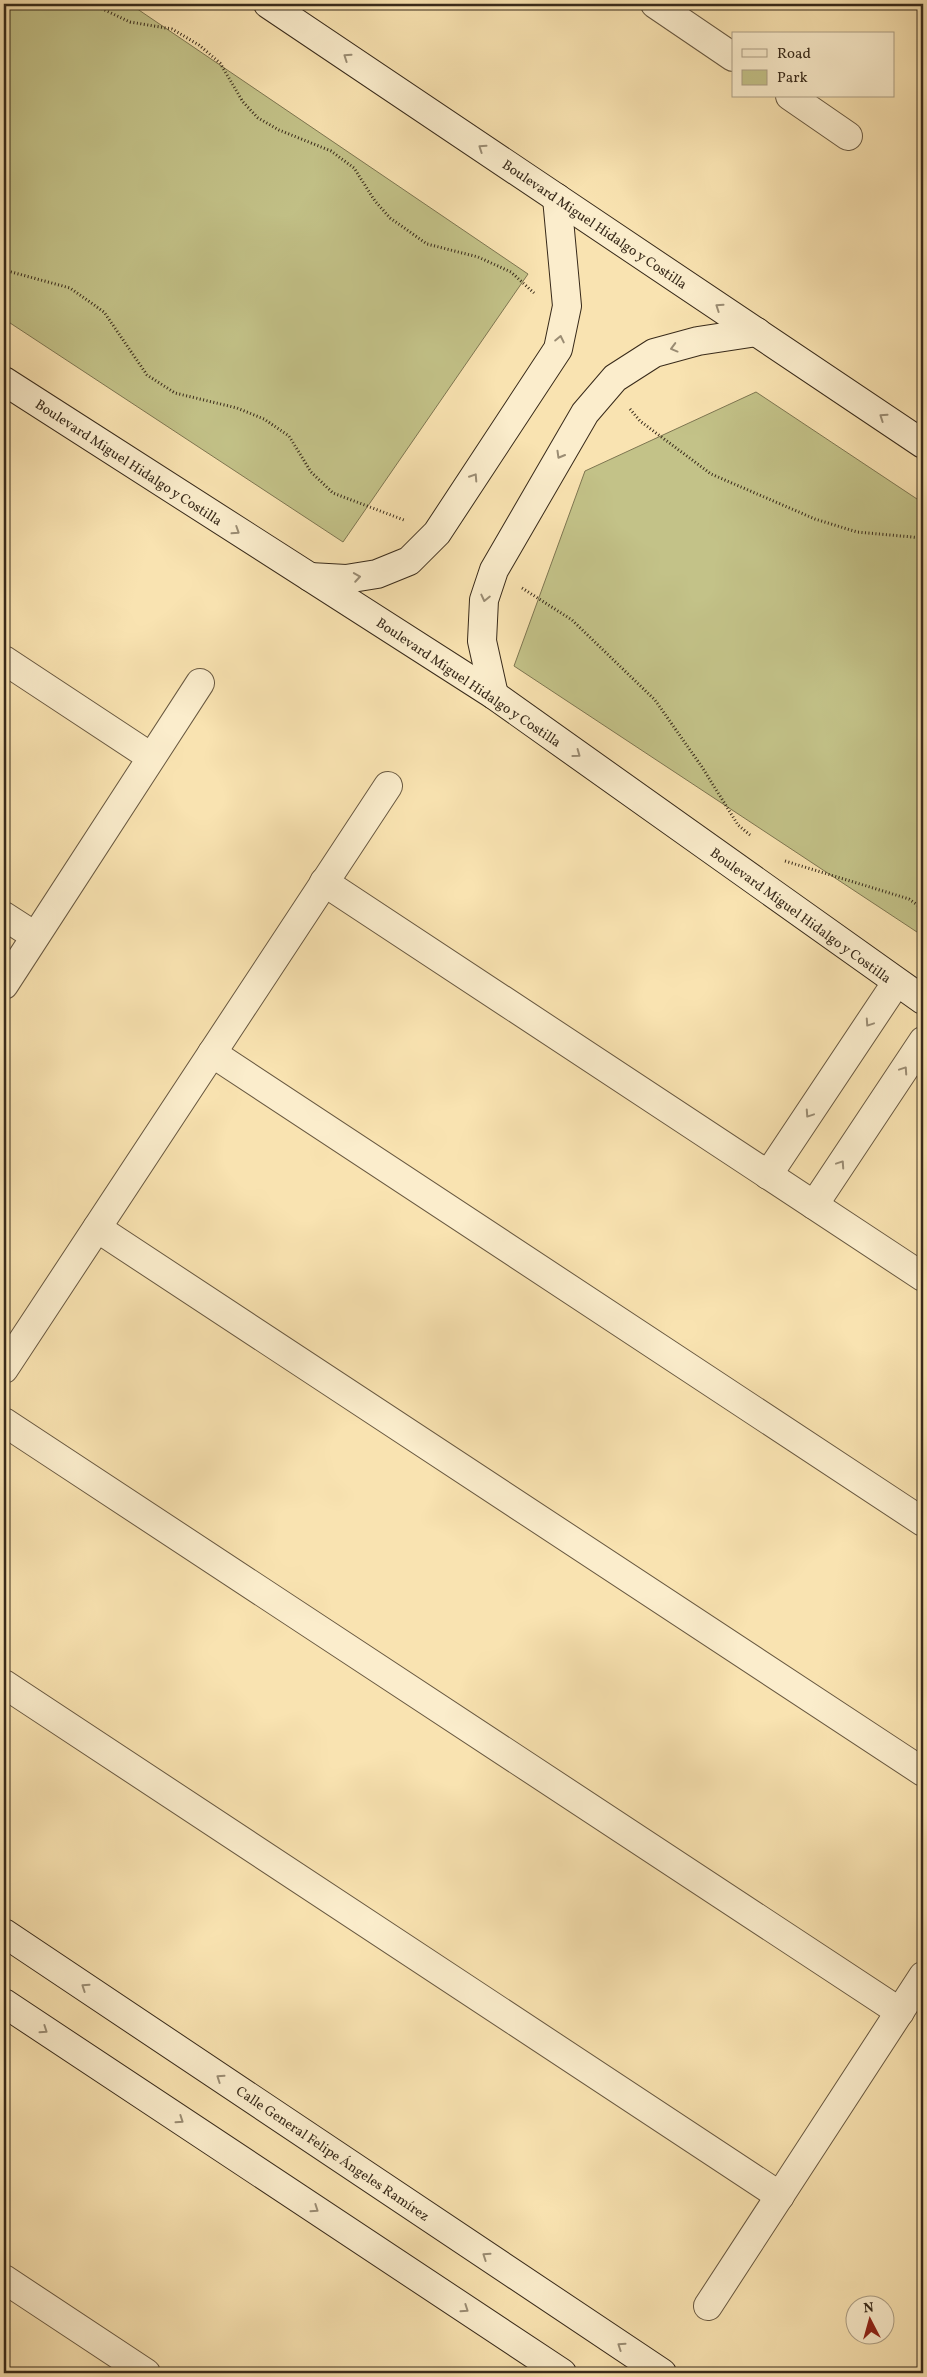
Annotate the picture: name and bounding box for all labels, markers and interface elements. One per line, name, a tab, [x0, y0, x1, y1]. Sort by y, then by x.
legend	[732, 32, 894, 98]
text: Road	[777, 44, 811, 65]
one-way arrow	[344, 54, 353, 63]
text: Park	[777, 68, 808, 89]
one-way arrow	[479, 145, 488, 154]
street label: Boulevard Miguel Hidalgo y Costilla	[498, 156, 690, 294]
one-way arrow	[715, 304, 725, 313]
one-way arrow	[554, 335, 565, 344]
one-way arrow	[671, 342, 679, 352]
street label: Boulevard Miguel Hidalgo y Costilla	[31, 396, 225, 531]
one-way arrow	[879, 414, 889, 423]
one-way arrow	[557, 450, 567, 459]
one-way arrow	[468, 473, 477, 482]
one-way arrow	[230, 525, 240, 534]
one-way arrow	[352, 573, 361, 583]
one-way arrow	[480, 594, 491, 603]
street label: Boulevard Miguel Hidalgo y Costilla	[372, 614, 564, 752]
one-way arrow	[571, 748, 581, 757]
street label: Boulevard Miguel Hidalgo y Costilla	[706, 844, 894, 988]
one-way arrow	[866, 1017, 875, 1027]
one-way arrow	[898, 1066, 907, 1076]
one-way arrow	[805, 1108, 815, 1117]
one-way arrow	[835, 1160, 844, 1170]
one-way arrow	[82, 1984, 91, 1993]
one-way arrow	[39, 2024, 48, 2033]
one-way arrow	[217, 2074, 226, 2084]
street label: Calle General Felipe Ángeles Ramírez	[232, 2082, 433, 2226]
one-way arrow	[175, 2113, 184, 2123]
one-way arrow	[310, 2203, 319, 2213]
one-way arrow	[482, 2253, 492, 2262]
north arrow	[844, 2294, 894, 2344]
text: N	[863, 2299, 875, 2319]
one-way arrow	[460, 2303, 469, 2312]
one-way arrow	[617, 2343, 627, 2352]

